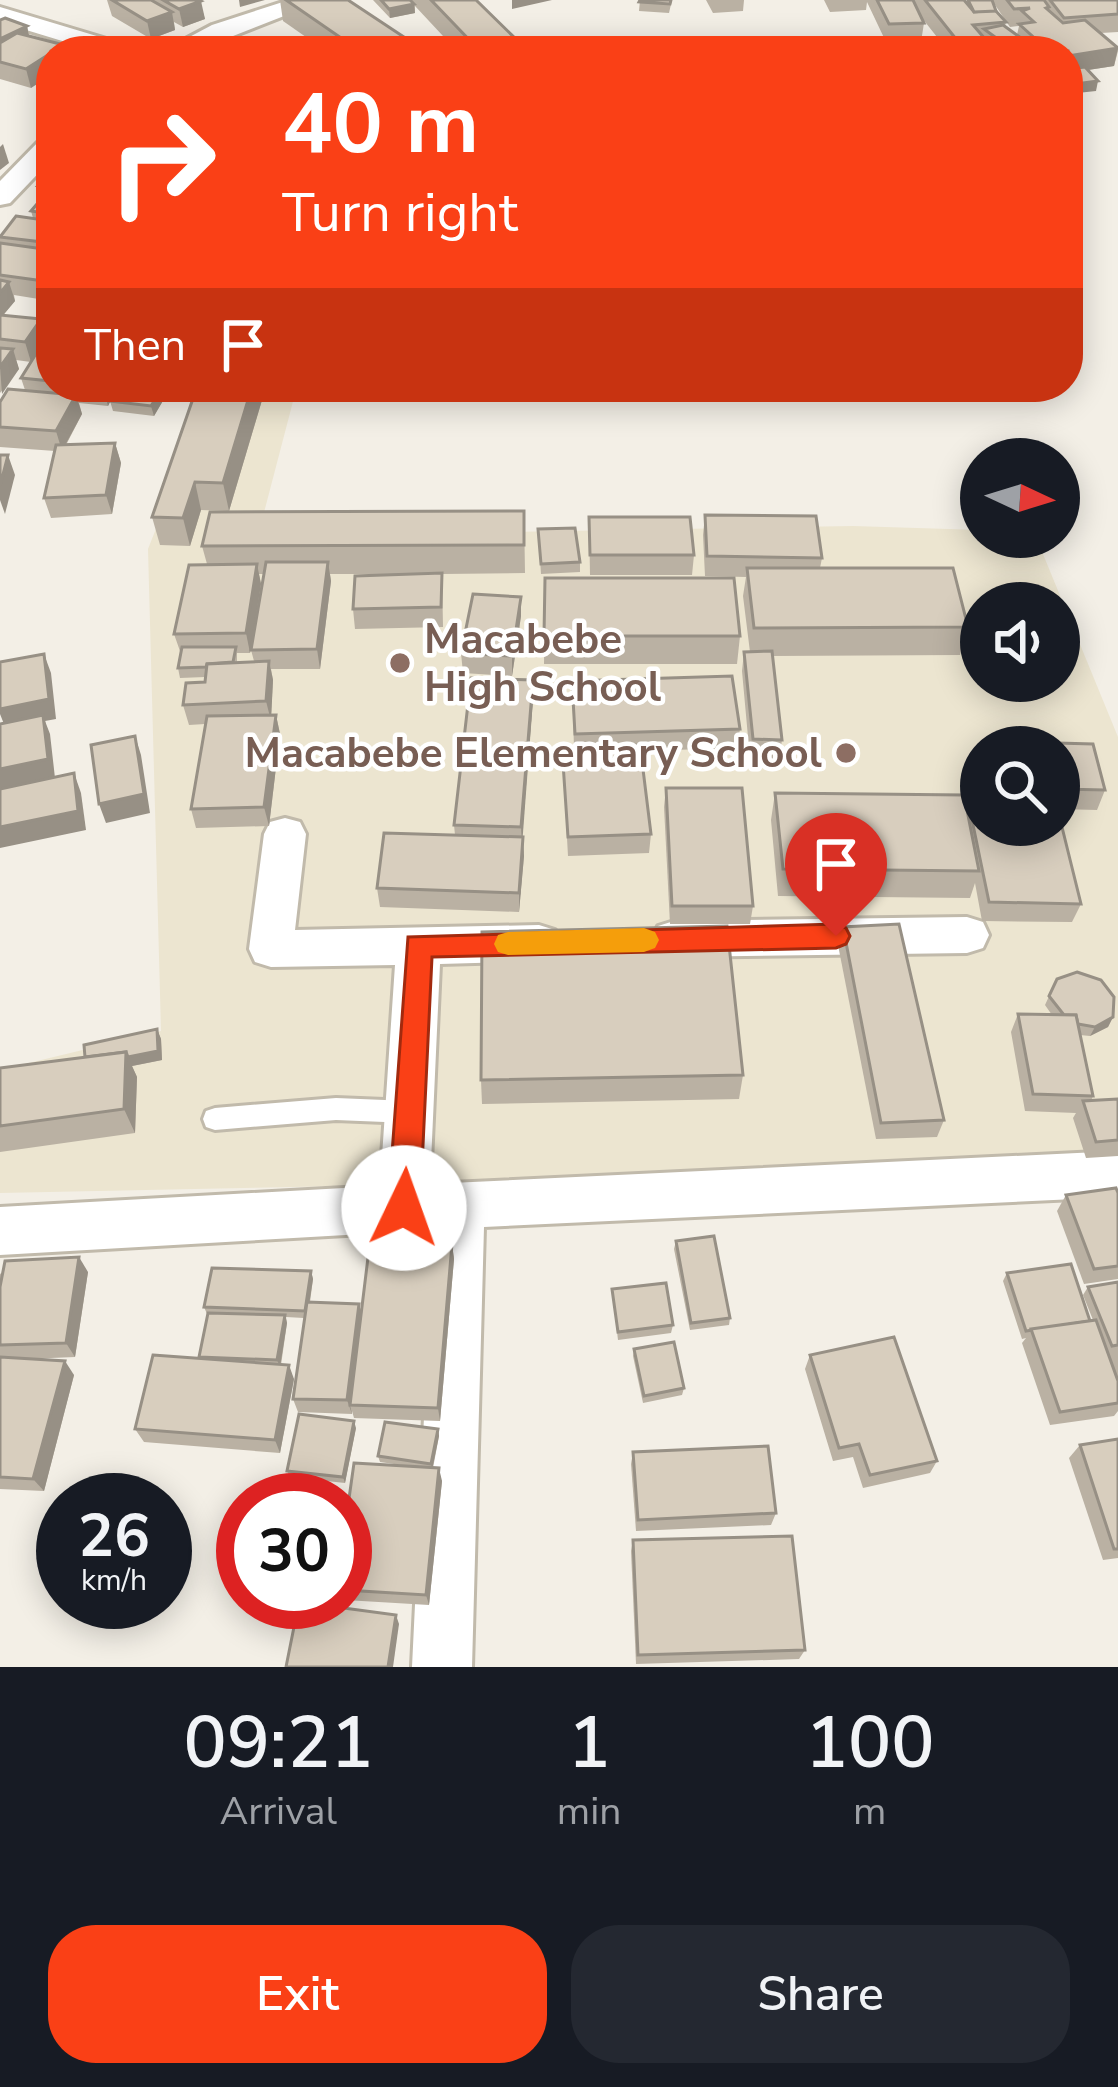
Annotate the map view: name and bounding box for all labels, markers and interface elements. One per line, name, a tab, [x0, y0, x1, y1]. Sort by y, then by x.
text: 40 m	[282, 67, 479, 182]
icon: right	[84, 84, 240, 240]
text: Turn right	[282, 176, 518, 250]
icon: arrive	[210, 312, 276, 378]
text: Then	[84, 315, 186, 376]
north arrow	[960, 438, 1080, 558]
map controls	[960, 438, 1080, 846]
button: sound	[960, 582, 1080, 702]
place label: Macabebe High School	[424, 611, 661, 716]
marker: Macabebe High School	[387, 650, 413, 676]
place label: Macabebe Elementary School	[244, 725, 822, 782]
button: search	[960, 726, 1080, 846]
marker: Macabebe Elementary School	[833, 740, 859, 766]
pin	[785, 813, 887, 936]
icon: arrive	[803, 831, 869, 897]
position arrow	[341, 1145, 467, 1271]
speed limit sign: 30	[216, 1473, 372, 1629]
text: 26	[78, 1495, 150, 1577]
text: km/h	[81, 1560, 147, 1601]
text: 09:21	[183, 1694, 373, 1792]
text: 1	[568, 1694, 611, 1792]
text: 100	[805, 1694, 934, 1792]
text: Arrival	[220, 1785, 337, 1838]
text: min	[557, 1785, 621, 1838]
text: m	[853, 1785, 886, 1838]
button: Exit	[48, 1925, 547, 2063]
button: Share	[571, 1925, 1070, 2063]

